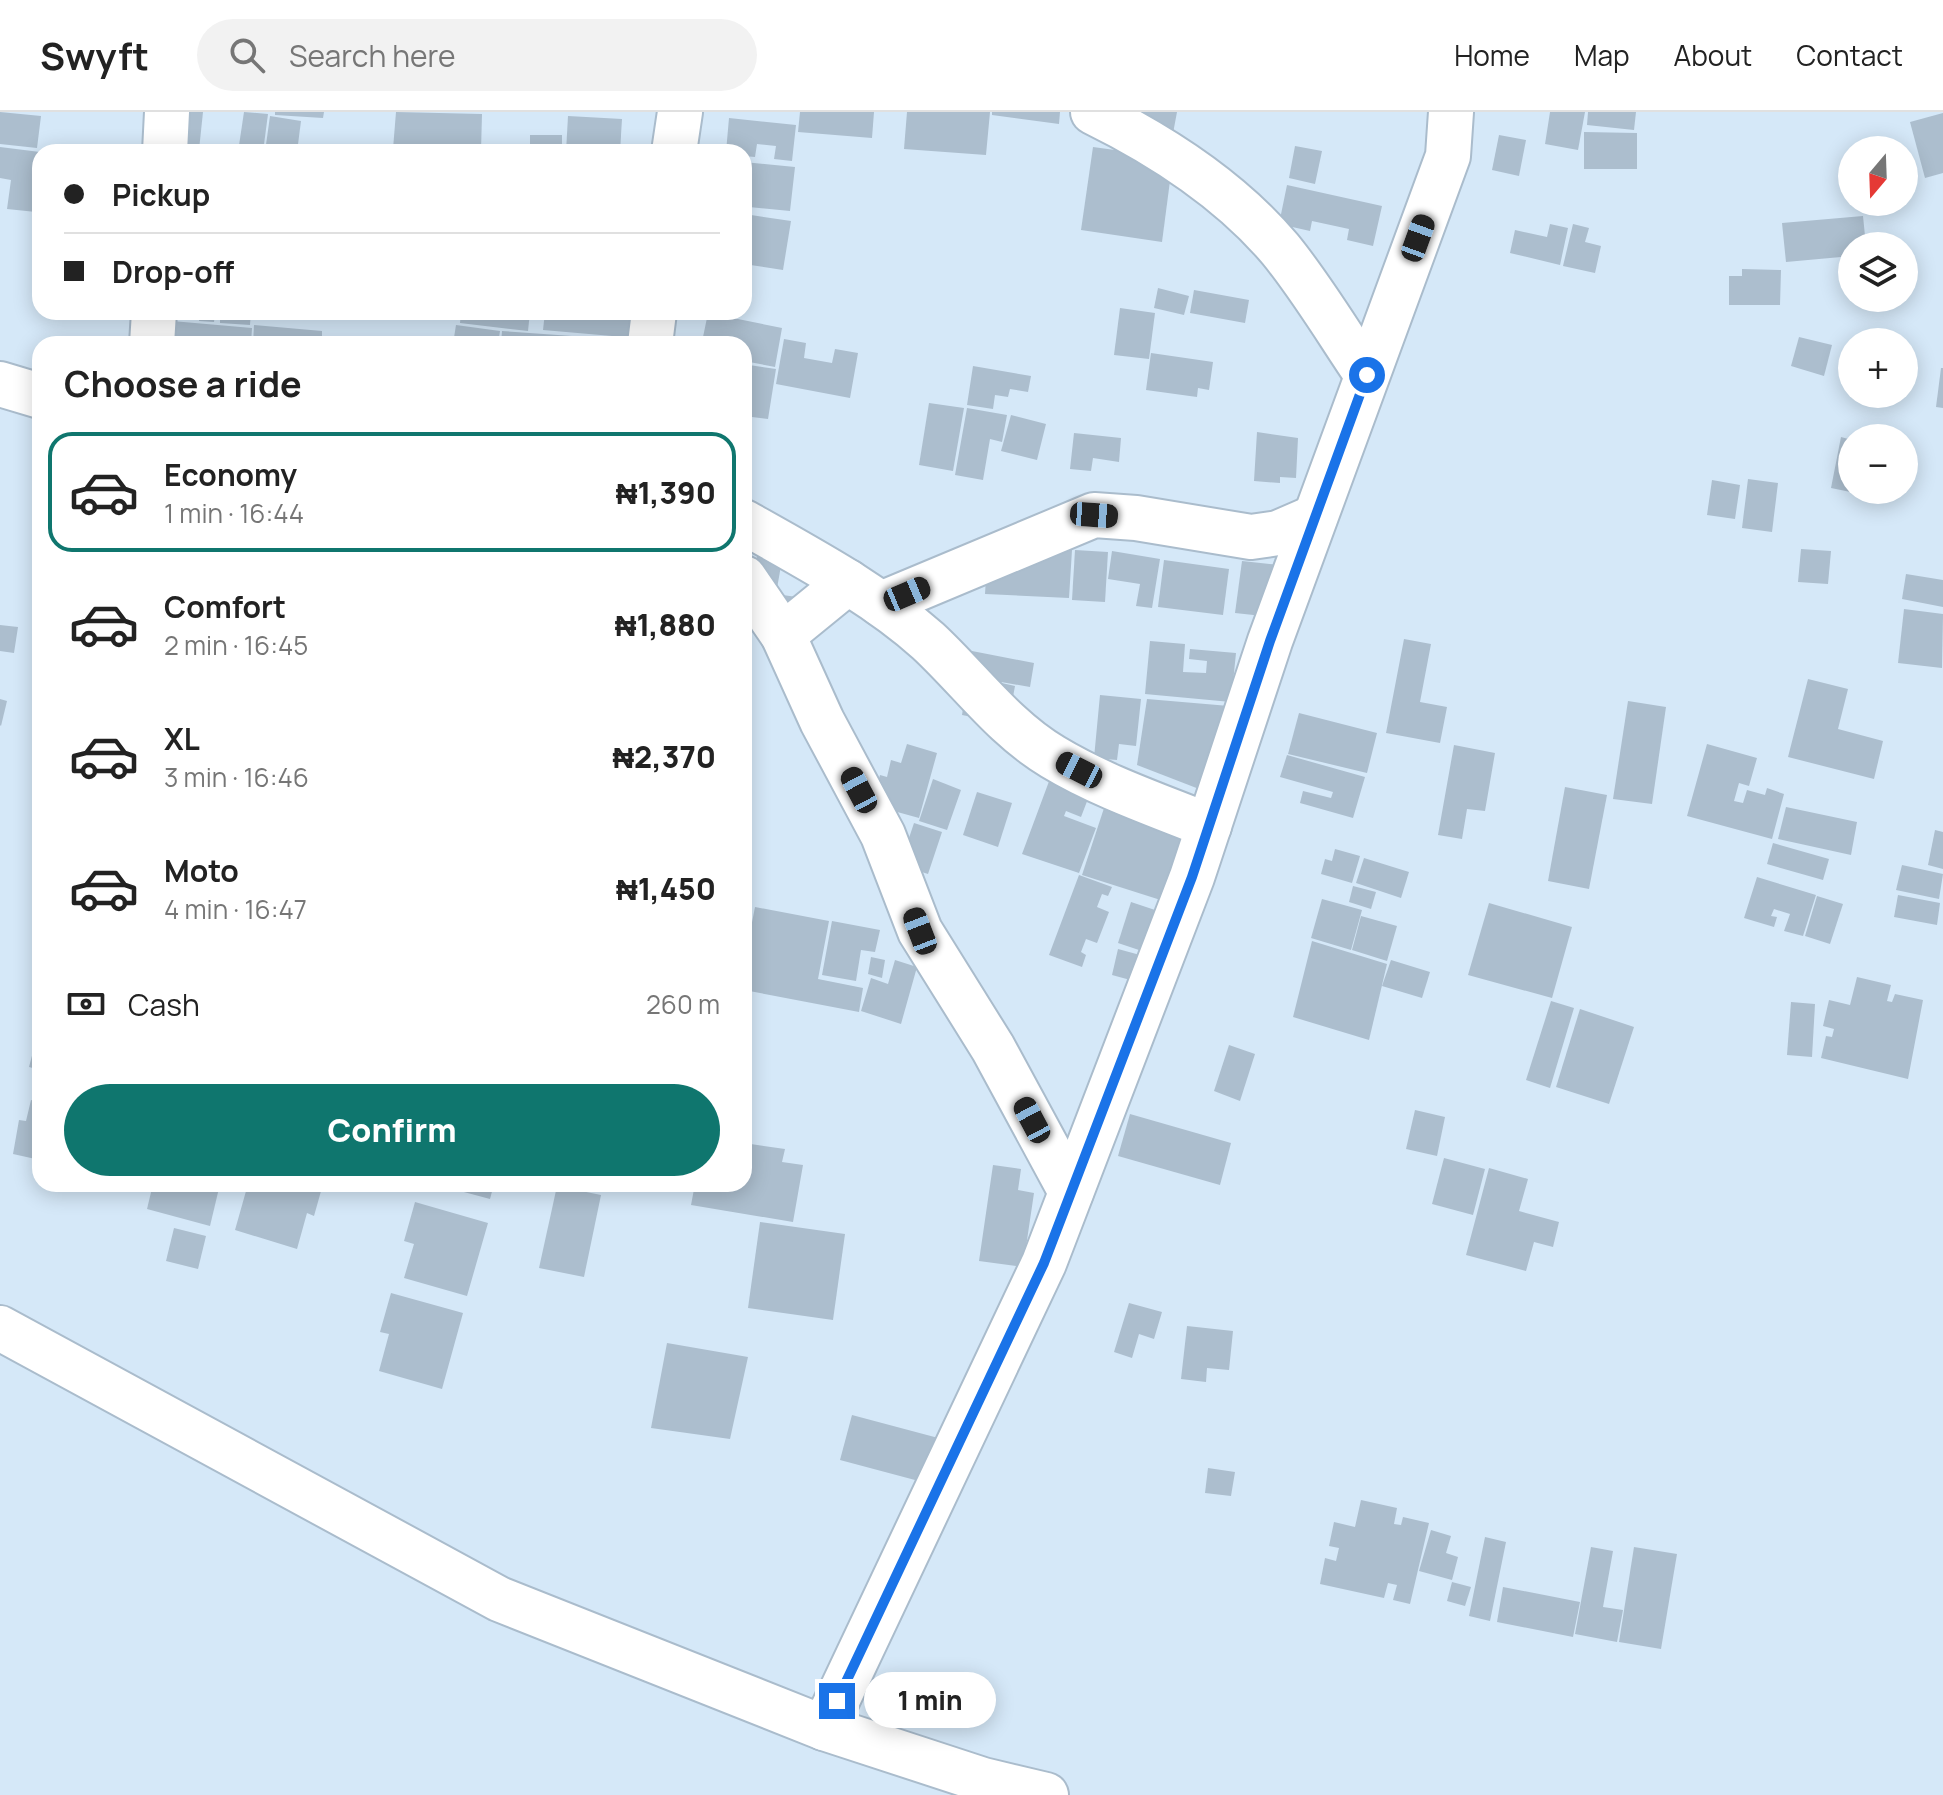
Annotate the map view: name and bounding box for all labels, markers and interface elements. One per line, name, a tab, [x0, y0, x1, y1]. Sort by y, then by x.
search box	[197, 19, 757, 91]
text: Swyft	[40, 29, 149, 81]
icon: search	[225, 33, 269, 77]
text: Search here	[289, 35, 456, 76]
text: Home	[1454, 36, 1530, 74]
text: Map	[1574, 36, 1630, 74]
text: About	[1674, 36, 1752, 74]
text: Contact	[1796, 36, 1903, 74]
north arrow	[1838, 136, 1918, 216]
map controls	[1838, 136, 1918, 504]
text: Pickup	[112, 174, 210, 215]
car	[1399, 211, 1437, 265]
button: layers	[1838, 232, 1918, 312]
text: Drop-off	[112, 251, 234, 292]
button: +	[1838, 328, 1918, 408]
route start	[1349, 357, 1385, 393]
text: Choose a ride	[64, 359, 302, 408]
button: −	[1838, 424, 1918, 504]
text: Economy	[164, 454, 297, 495]
icon: car	[68, 456, 140, 528]
text: ₦1,390	[616, 472, 716, 513]
text: 1 min · 16:44	[164, 495, 304, 531]
car	[1069, 501, 1119, 529]
car	[880, 574, 934, 614]
text: Comfort	[164, 586, 286, 627]
icon: car	[68, 588, 140, 660]
text: ₦1,880	[615, 604, 716, 645]
text: 2 min · 16:45	[164, 627, 308, 663]
text: XL	[164, 718, 200, 759]
icon: car	[68, 720, 140, 792]
text: ₦2,370	[612, 736, 716, 777]
car	[1052, 748, 1106, 792]
text: 3 min · 16:46	[164, 759, 309, 795]
car	[837, 763, 881, 817]
text: Moto	[164, 850, 239, 891]
icon: car	[68, 852, 140, 924]
text: ₦1,450	[616, 868, 716, 909]
text: 4 min · 16:47	[164, 891, 307, 927]
car	[900, 904, 940, 958]
icon: cash	[64, 982, 108, 1026]
text: Cash	[128, 984, 200, 1025]
text: 260 m	[646, 986, 720, 1022]
button: Confirm	[64, 1084, 720, 1176]
car	[1010, 1093, 1054, 1147]
callout: 1 min	[865, 1673, 997, 1729]
text: 1 min	[897, 1682, 963, 1718]
route end	[819, 1683, 855, 1719]

